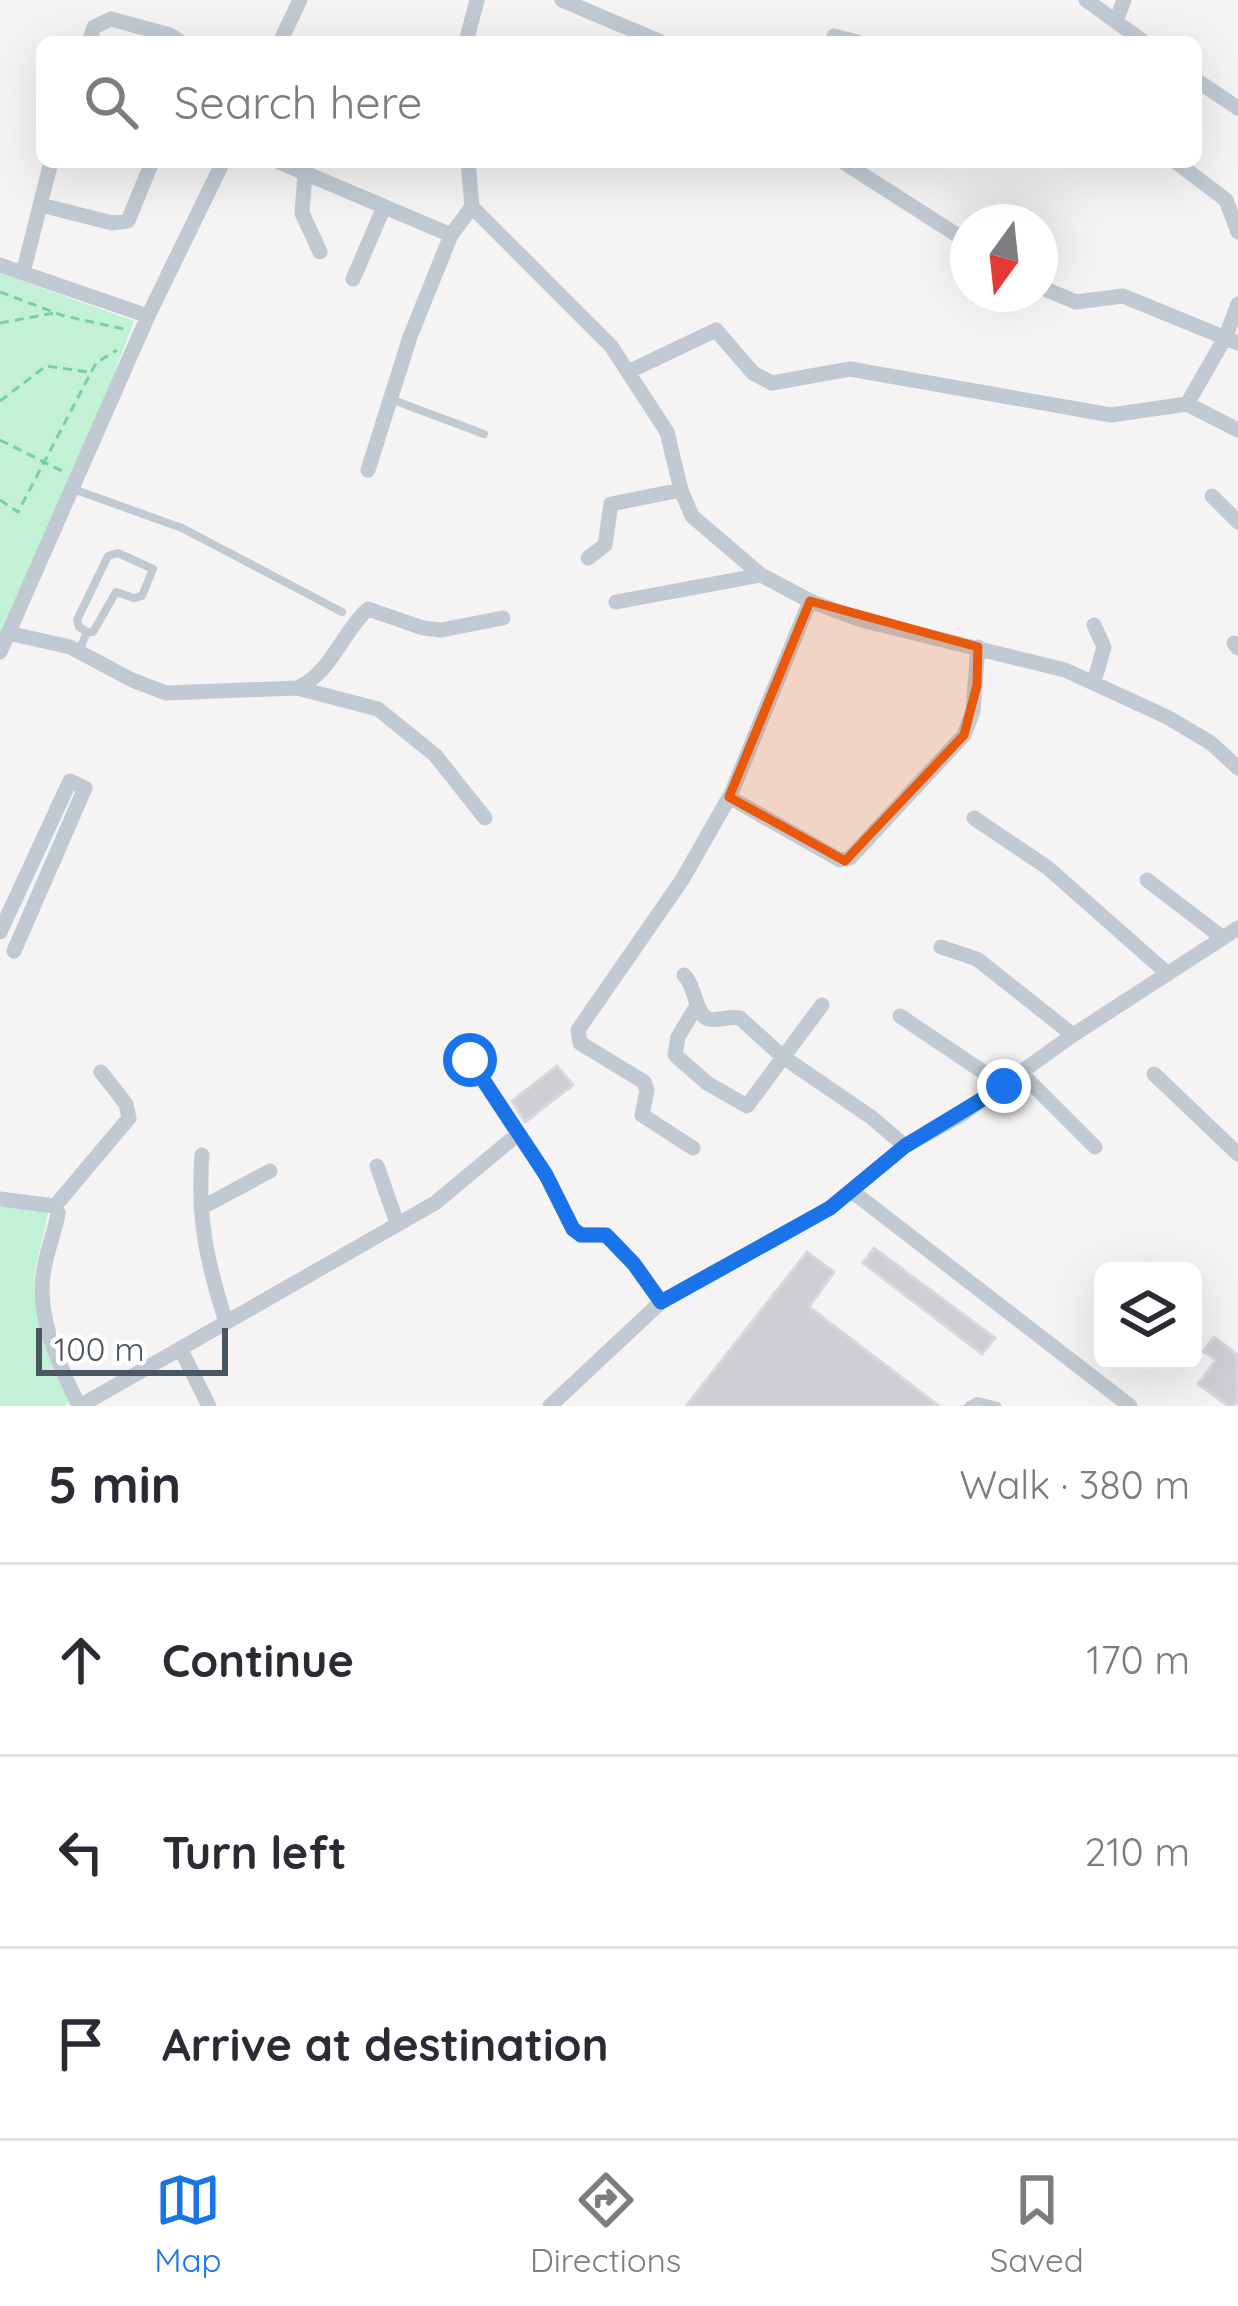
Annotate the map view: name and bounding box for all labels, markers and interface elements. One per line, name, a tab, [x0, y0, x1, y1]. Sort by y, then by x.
search box	[36, 36, 1202, 168]
icon: search	[78, 69, 144, 135]
text: Search here	[174, 74, 422, 130]
north arrow	[950, 204, 1058, 312]
route start	[443, 1033, 497, 1087]
route end	[977, 1059, 1031, 1113]
map controls	[1094, 1262, 1202, 1370]
button: layers	[1094, 1262, 1202, 1370]
scale bar	[36, 1322, 228, 1375]
text: 100 m	[54, 1328, 145, 1369]
text: 5 min	[48, 1452, 181, 1516]
text: Walk · 380 m	[959, 1460, 1190, 1509]
icon: ahead	[48, 1627, 114, 1693]
text: Continue	[162, 1632, 354, 1688]
text: 170 m	[1086, 1635, 1190, 1684]
icon: left	[48, 1819, 114, 1885]
text: Turn left	[162, 1824, 347, 1880]
text: 210 m	[1085, 1827, 1190, 1876]
icon: arrive	[48, 2011, 114, 2077]
text: Arrive at destination	[162, 2016, 608, 2072]
tab: Map	[154, 2167, 222, 2280]
tab: Directions	[530, 2167, 681, 2280]
tab: Saved	[990, 2167, 1084, 2280]

